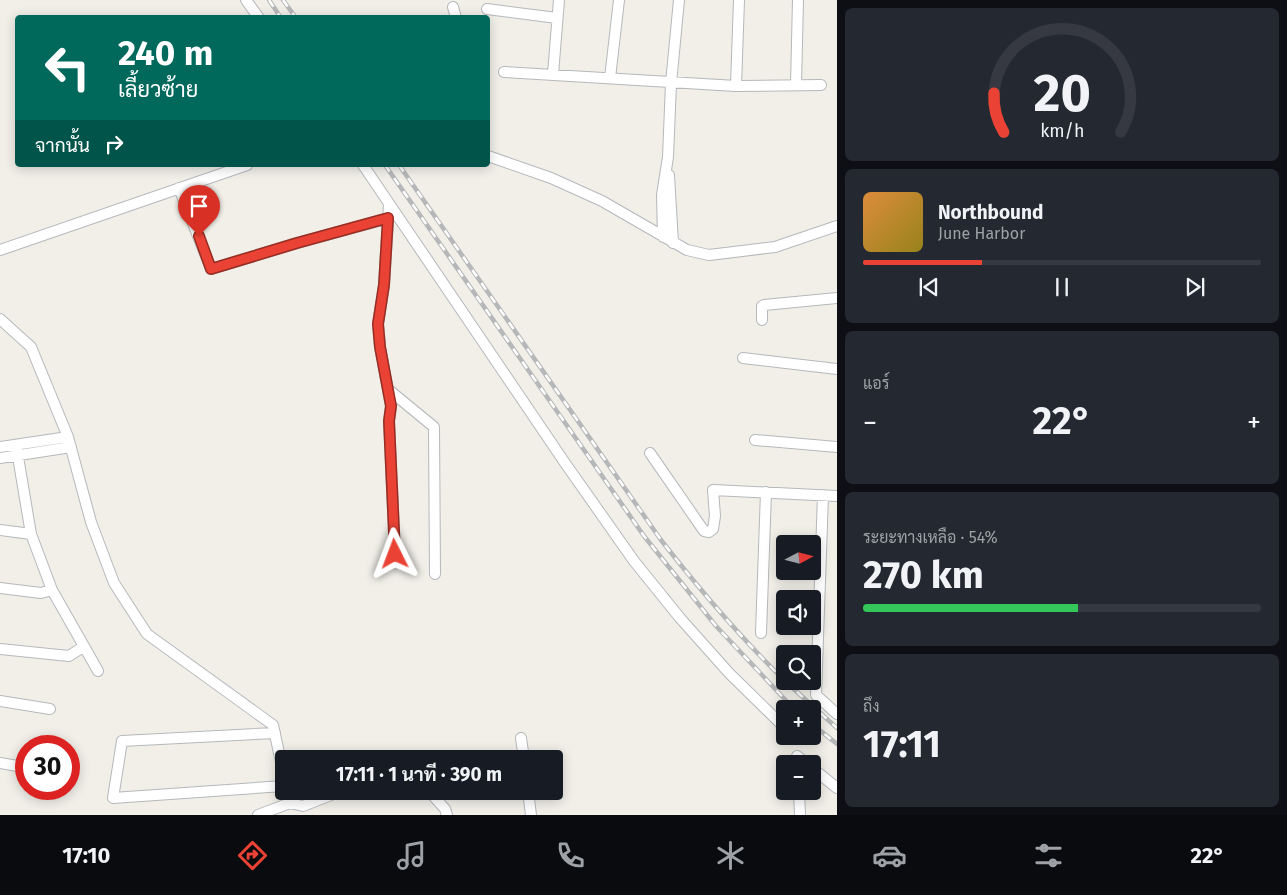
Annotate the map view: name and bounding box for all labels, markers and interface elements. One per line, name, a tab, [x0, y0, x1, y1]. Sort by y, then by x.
text: 240 m	[118, 32, 213, 74]
icon: left	[35, 35, 100, 100]
text: 20	[1033, 62, 1091, 125]
text: เลี้ยวซ้าย	[118, 76, 198, 103]
text: km/h	[1040, 120, 1084, 142]
icon: right	[100, 130, 128, 158]
text: จากนั้น	[35, 134, 90, 157]
pin	[178, 185, 220, 236]
icon: arrive	[185, 192, 213, 220]
text: Northbound	[938, 201, 1043, 224]
text: June Harbor	[938, 224, 1025, 243]
icon: previous	[915, 273, 943, 301]
icon: pause	[1048, 273, 1076, 301]
icon: next	[1181, 273, 1209, 301]
text: แอร์	[863, 374, 889, 393]
text: 22°	[1032, 398, 1092, 444]
text: −	[863, 406, 877, 439]
text: +	[1247, 406, 1261, 439]
position arrow	[368, 527, 420, 579]
text: ระยะทางเหลือ · 54%	[863, 528, 998, 547]
north arrow	[776, 535, 821, 580]
map controls	[776, 535, 821, 800]
text: 270 km	[863, 552, 984, 598]
button: sound	[776, 590, 821, 635]
button: search	[776, 645, 821, 690]
text: ถึง	[863, 697, 880, 716]
button: +	[776, 700, 821, 745]
text: 17:11	[863, 721, 941, 767]
speed limit sign: 30	[15, 735, 80, 800]
button: −	[776, 755, 821, 800]
text: 17:11 · 1 นาที · 390 m	[336, 763, 502, 786]
icon: directions	[235, 838, 270, 873]
icon: music	[394, 838, 429, 873]
icon: phone	[553, 838, 588, 873]
icon: climate	[713, 838, 748, 873]
icon: car	[872, 838, 907, 873]
icon: filters	[1031, 838, 1066, 873]
text: 17:10	[62, 842, 110, 869]
text: 22°	[1191, 842, 1225, 869]

